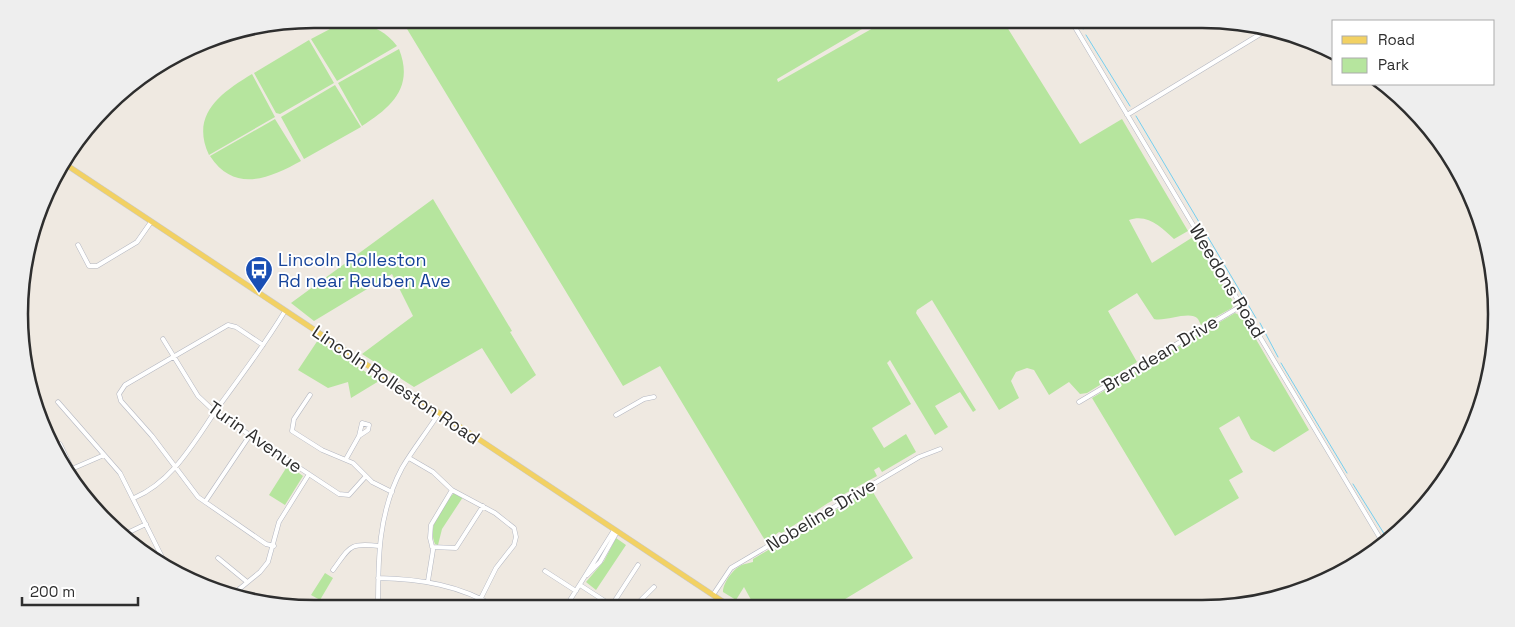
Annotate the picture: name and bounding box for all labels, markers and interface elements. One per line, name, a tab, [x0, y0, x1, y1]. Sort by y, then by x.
legend	[1332, 20, 1495, 85]
text: Road	[1378, 30, 1415, 49]
text: Park	[1378, 55, 1409, 74]
street label: Weedons Road	[1184, 220, 1270, 342]
place label: Lincoln Rolleston Rd near Reuben Ave	[278, 248, 451, 292]
bus stop icon: Lincoln Rolleston Rd near Reuben Ave	[244, 255, 274, 294]
street label: Brendean Drive	[1097, 310, 1222, 397]
street label: Lincoln Rolleston Road	[308, 320, 485, 449]
street label: Turin Avenue	[203, 396, 307, 478]
street label: Nobeline Drive	[762, 473, 880, 556]
scale bar	[22, 574, 139, 606]
text: 200 m	[30, 582, 75, 601]

